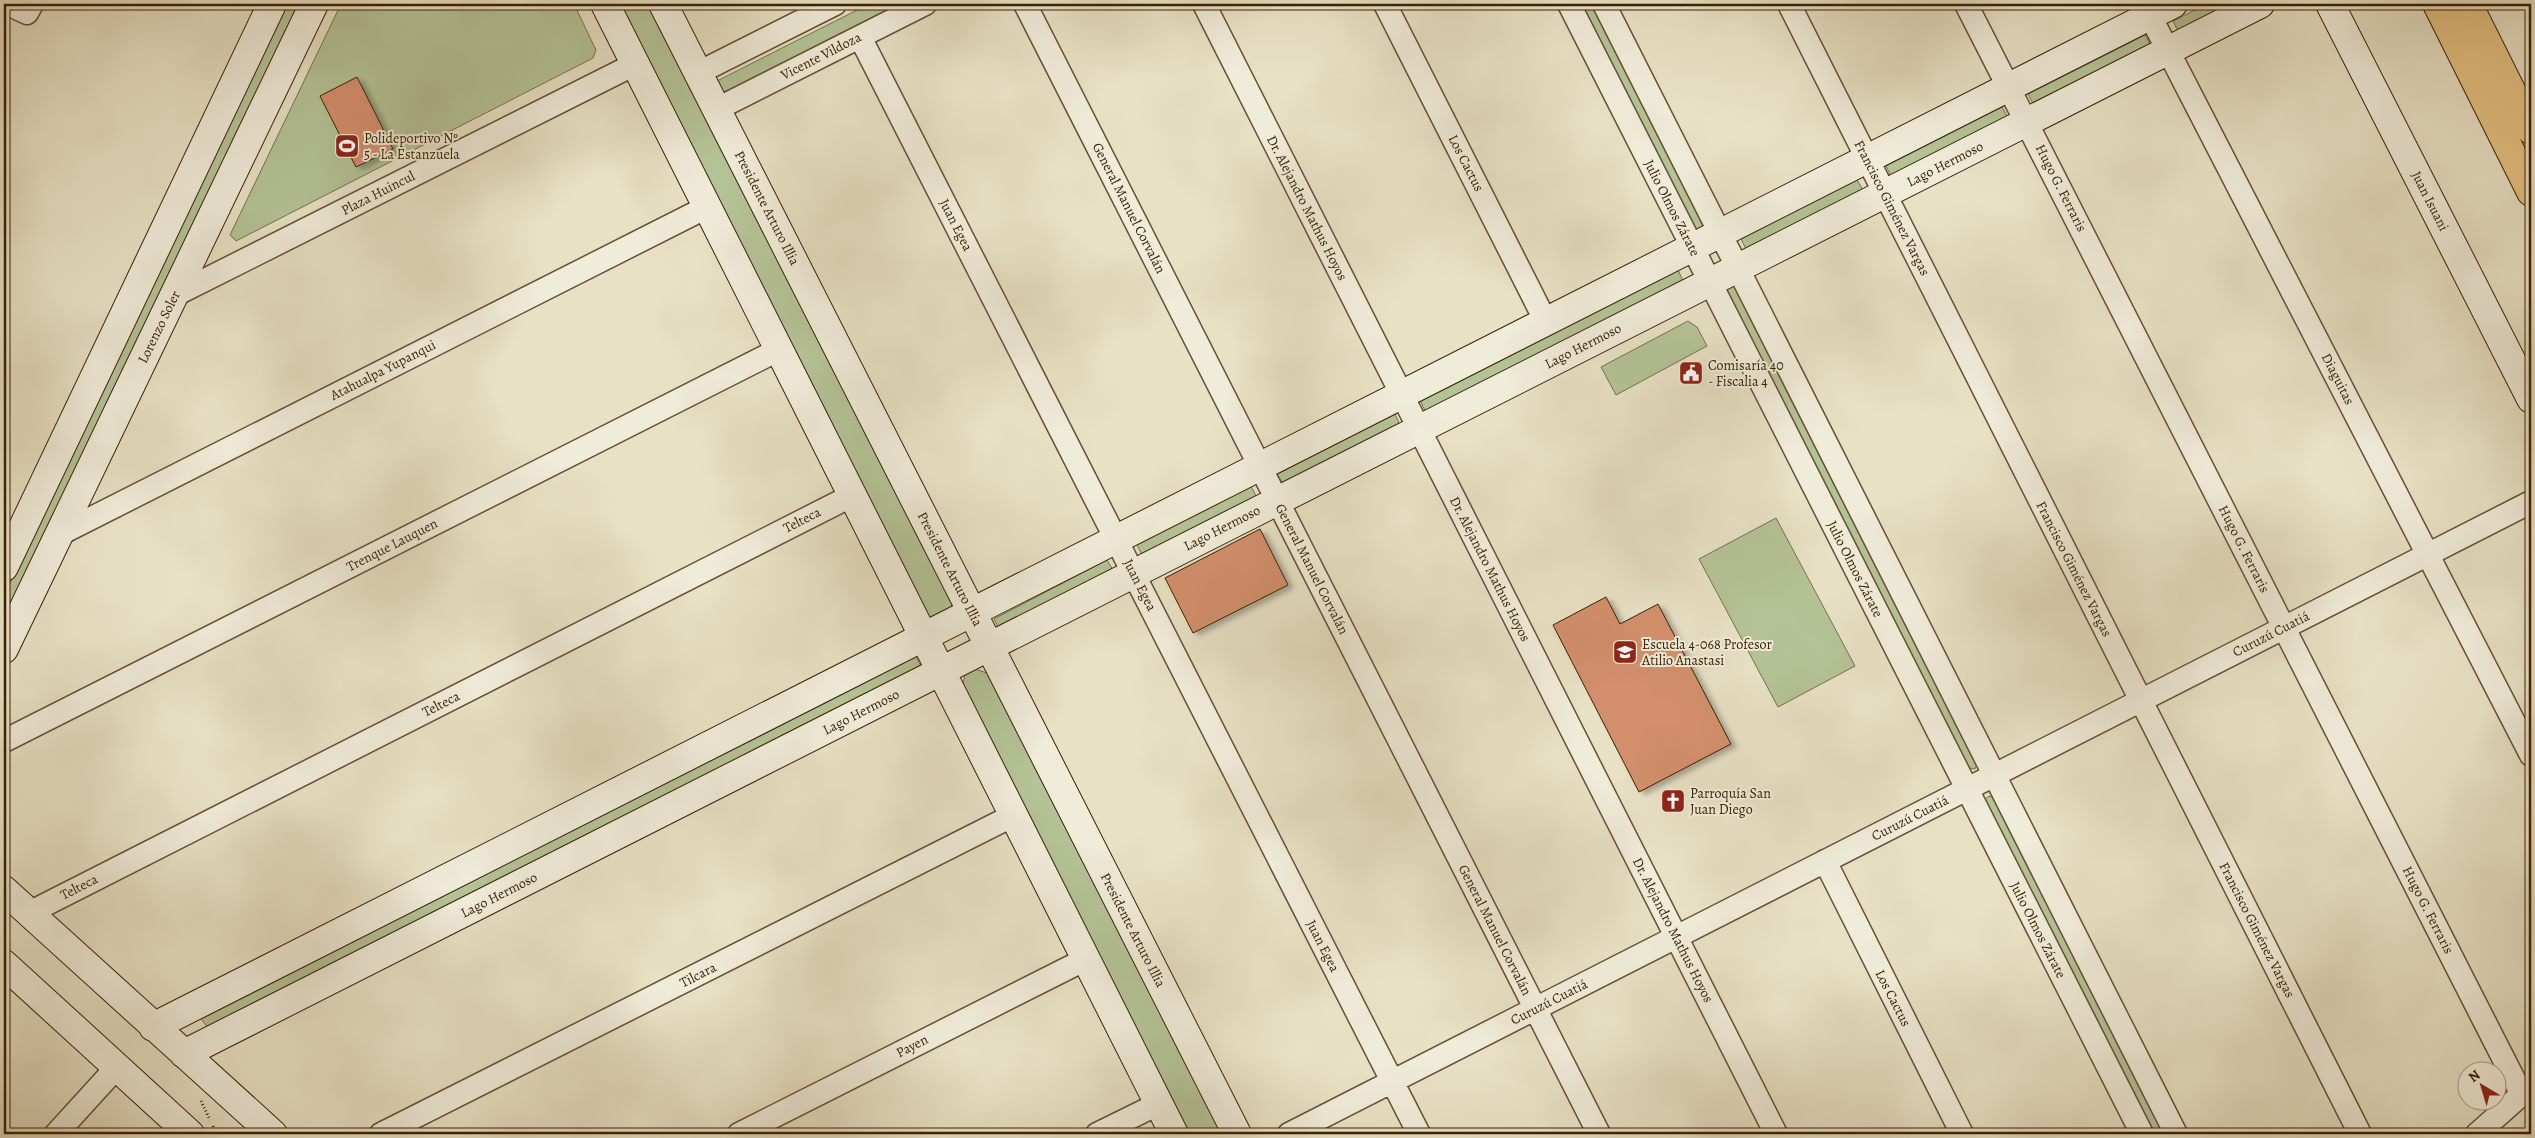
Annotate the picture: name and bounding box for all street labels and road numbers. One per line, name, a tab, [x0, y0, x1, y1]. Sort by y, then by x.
street label: Vicente Vildoza	[777, 27, 865, 85]
street label: Los Cactus	[1444, 131, 1488, 195]
street label: Dr. Alejandro Mathus Hoyos	[1262, 132, 1352, 284]
street label: Francisco Giménez Vargas	[1850, 137, 1934, 279]
street label: Lago Hermoso	[1903, 137, 1987, 191]
street label: General Manuel Corvalán	[1088, 139, 1170, 277]
street label: Hugo G. Ferraris	[2031, 141, 2091, 235]
street label: Presidente Arturo Illia	[730, 147, 804, 269]
street label: Julio Olmos Zárate	[1639, 156, 1705, 260]
street label: Plaza Huincul	[338, 166, 418, 220]
street label: Juan Isuani	[2407, 168, 2453, 234]
street label: Juan Egea	[935, 196, 977, 255]
street label: Lorenzo Soler	[133, 287, 185, 366]
street label: Lago Hermoso	[1541, 319, 1625, 373]
street label: Atahualpa Yupanqui	[326, 335, 439, 405]
street label: Diaguitas	[2317, 350, 2359, 408]
street label: Dr. Alejandro Mathus Hoyos	[1445, 493, 1535, 645]
street label: Francisco Giménez Vargas	[2032, 498, 2116, 640]
street label: General Manuel Corvalán	[1271, 500, 1353, 638]
street label: Lago Hermoso	[1180, 501, 1264, 555]
street label: Telteca	[780, 502, 824, 537]
street label: Hugo G. Ferraris	[2214, 502, 2274, 596]
street label: Presidente Arturo Illia	[913, 508, 987, 630]
street label: Trenque Lauquen	[343, 514, 441, 576]
street label: Julio Olmos Zárate	[1822, 517, 1888, 621]
street label: Juan Egea	[1119, 556, 1161, 615]
street label: Curuzú Cuatiá	[2229, 606, 2313, 662]
street label: Lago Hermoso	[819, 685, 903, 739]
street label: Telteca	[419, 686, 463, 721]
street label: Curuzú Cuatiá	[1868, 790, 1952, 846]
street label: Dr. Alejandro Mathus Hoyos	[1628, 854, 1718, 1006]
street label: Francisco Giménez Vargas	[2215, 859, 2299, 1001]
street label: General Manuel Corvalán	[1454, 861, 1536, 999]
street label: Hugo G. Ferraris	[2398, 863, 2458, 957]
street label: Lago Hermoso	[457, 868, 541, 922]
street label: Telteca	[57, 869, 101, 904]
street label: Presidente Arturo Illia	[1096, 869, 1170, 991]
street label: Julio Olmos Zárate	[2005, 878, 2071, 982]
street label: Juan Egea	[1302, 917, 1344, 976]
street label: Tilcara	[676, 958, 720, 992]
street label: Los Cactus	[1871, 966, 1915, 1030]
street label: Curuzú Cuatiá	[1507, 974, 1591, 1030]
street label: Payen	[893, 1030, 932, 1062]

